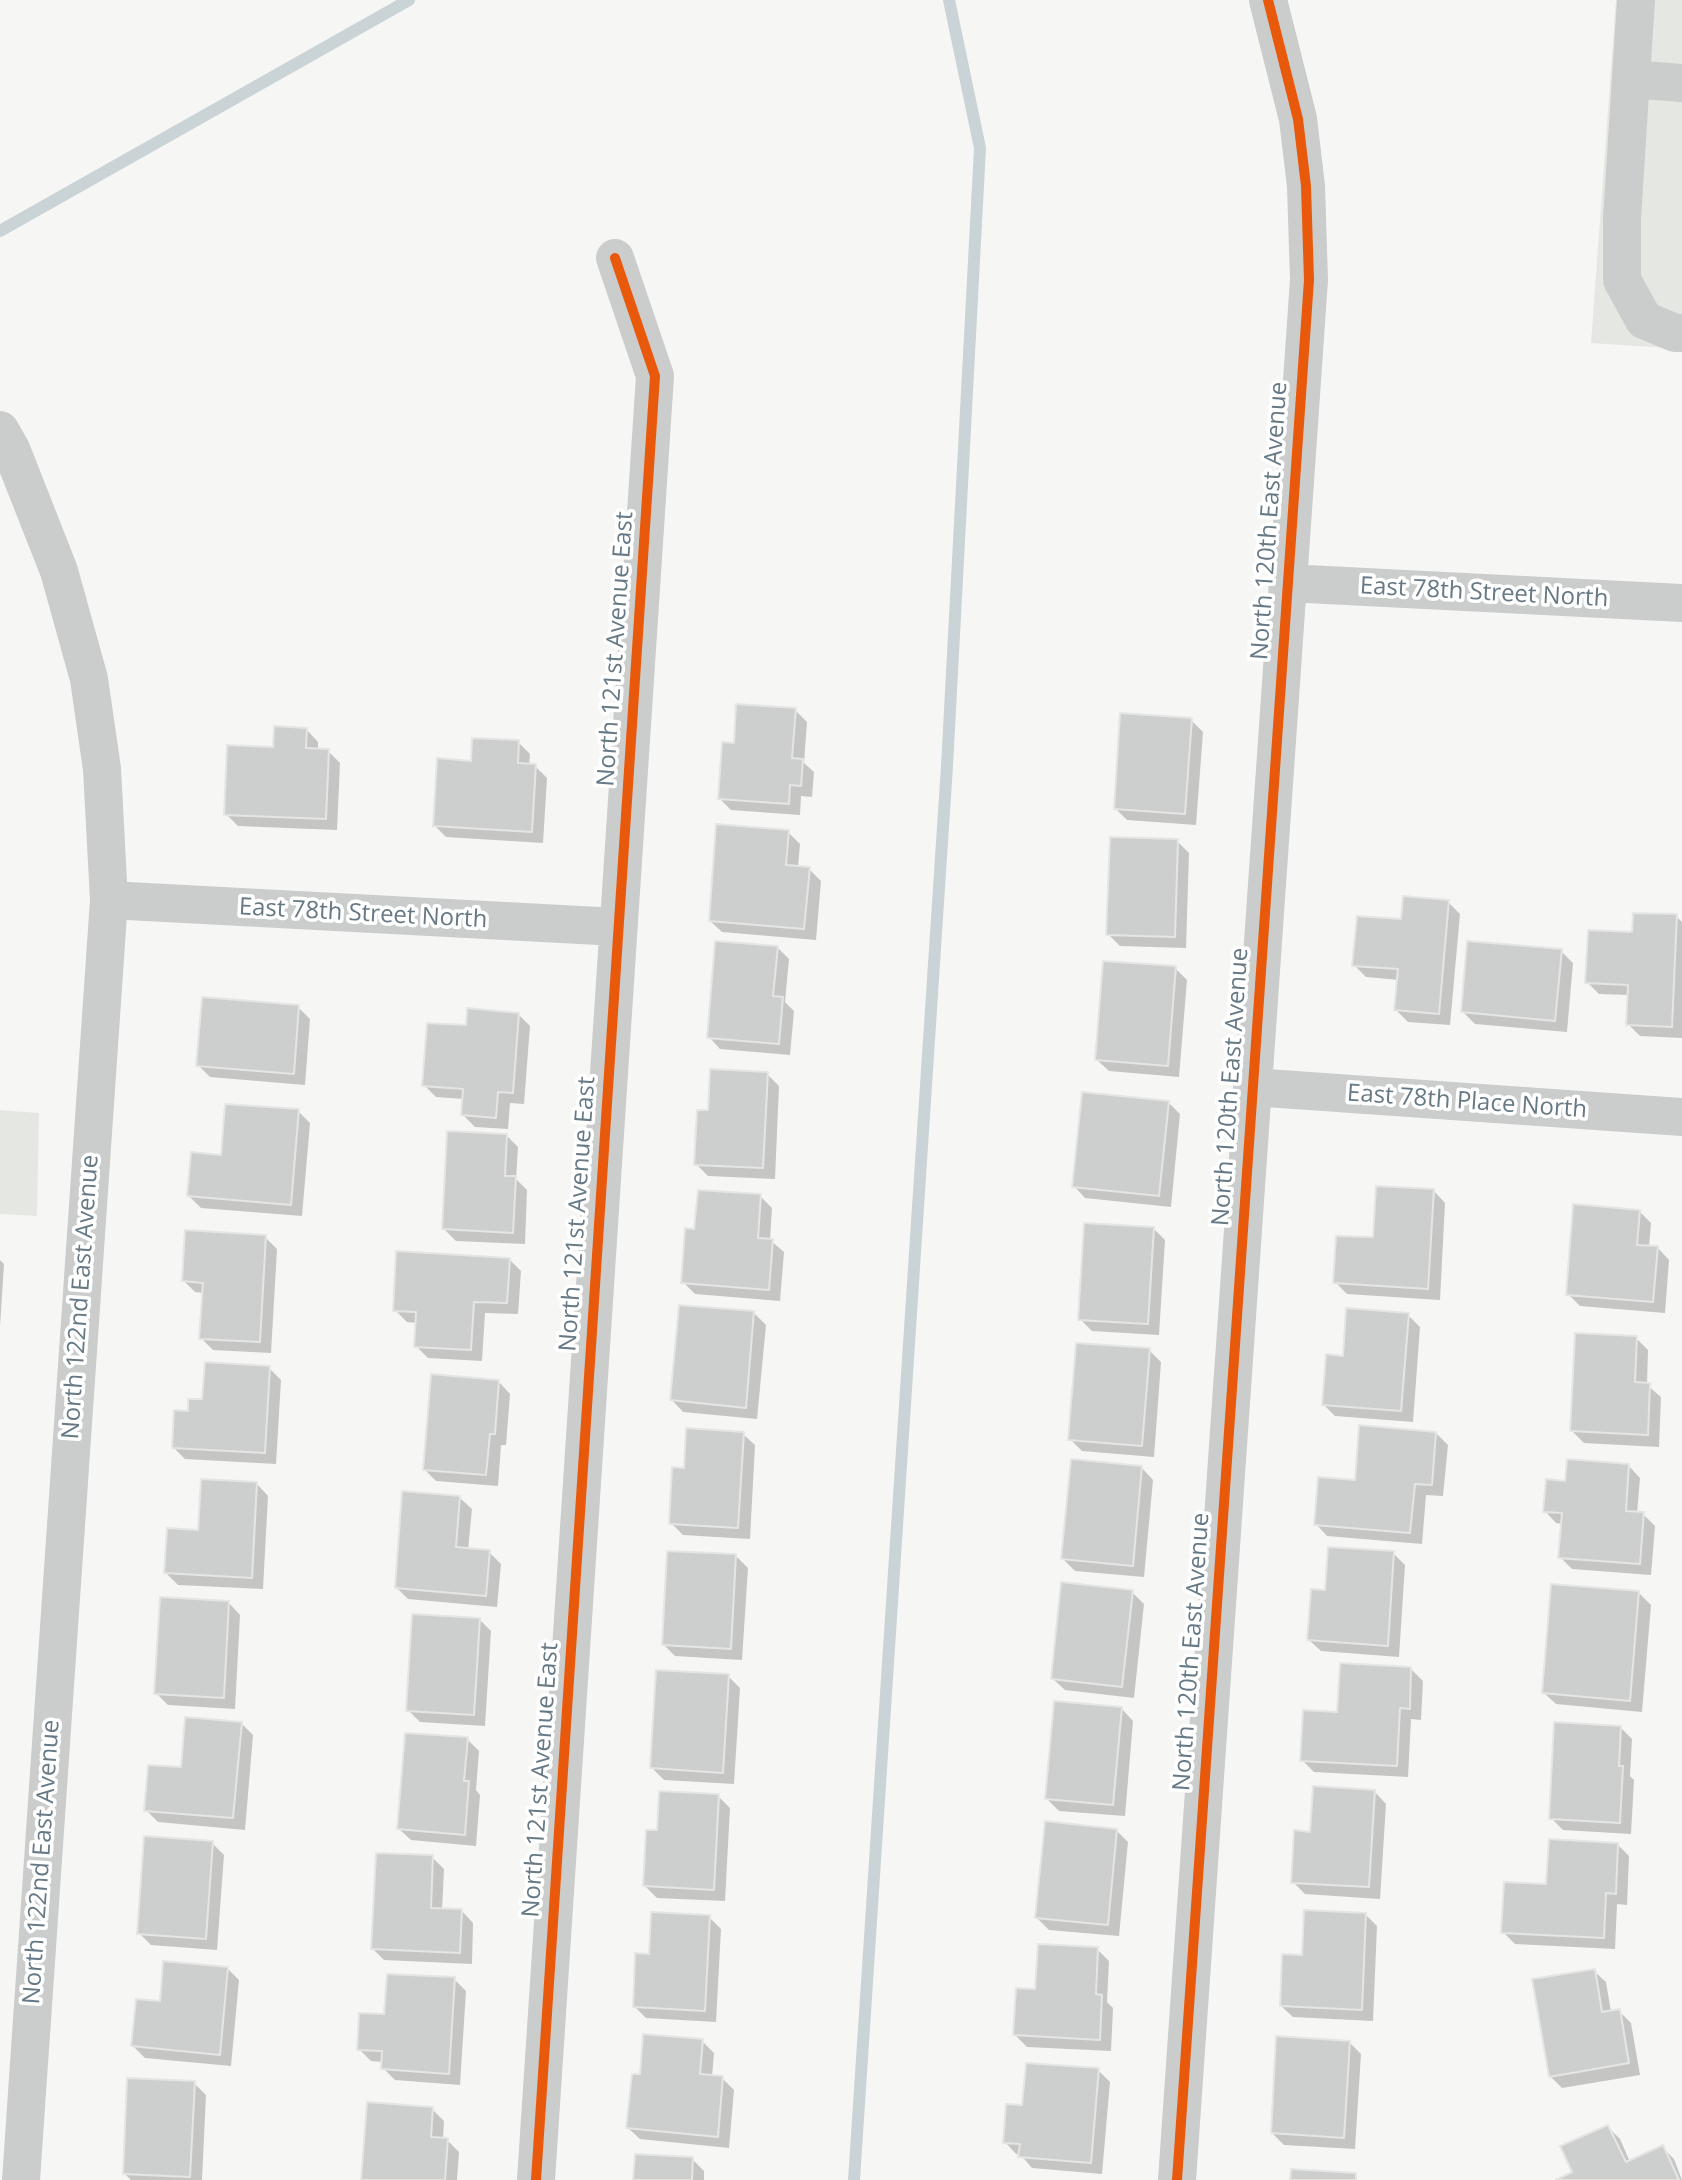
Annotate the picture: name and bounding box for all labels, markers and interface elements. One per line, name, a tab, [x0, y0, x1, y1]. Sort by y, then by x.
street label: North 120th East Avenue	[1246, 381, 1294, 661]
street label: North 121st Avenue East	[592, 510, 640, 788]
street label: East 78th Street North	[1359, 572, 1609, 614]
street label: East 78th Street North	[238, 893, 488, 935]
street label: North 120th East Avenue	[1207, 947, 1255, 1227]
street label: North 121st Avenue East	[554, 1075, 602, 1353]
street label: East 78th Place North	[1346, 1079, 1588, 1125]
street label: North 122nd East Avenue	[57, 1154, 105, 1440]
street label: North 120th East Avenue	[1168, 1512, 1216, 1792]
street label: North 121st Avenue East	[517, 1641, 565, 1919]
street label: North 122nd East Avenue	[18, 1719, 66, 2005]

